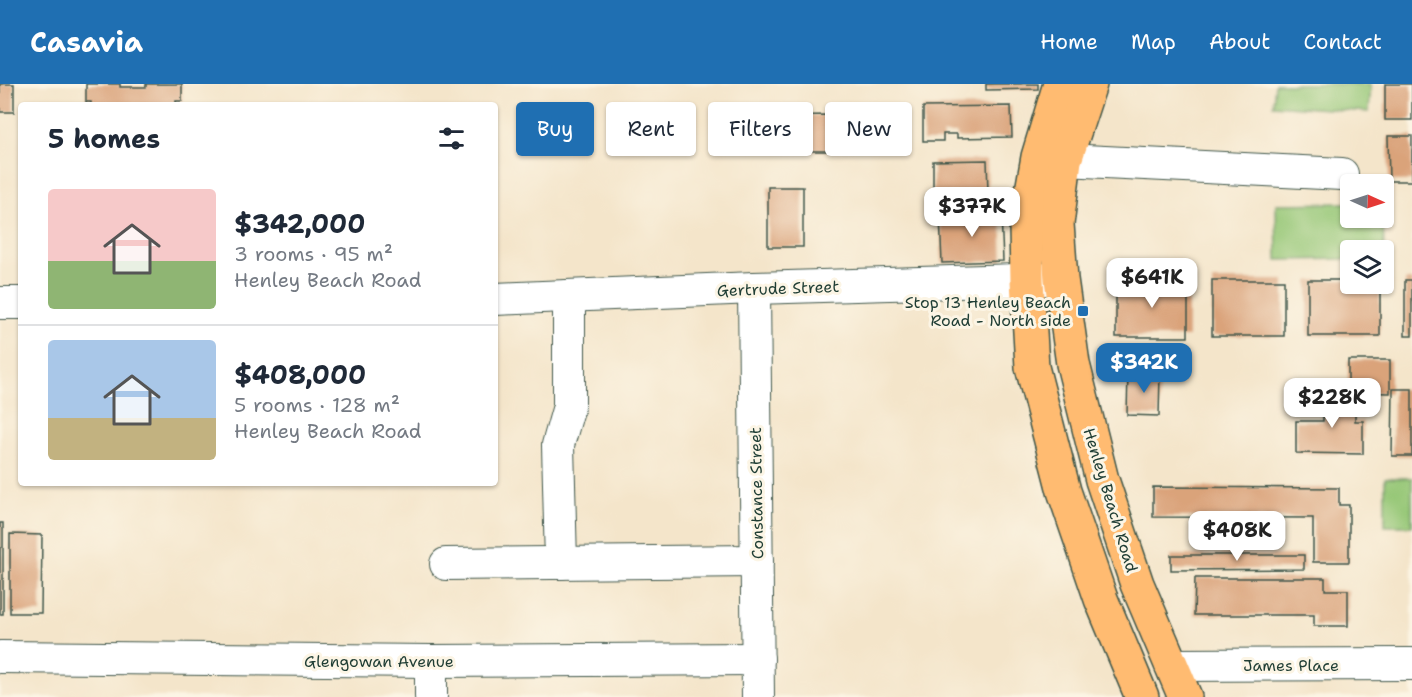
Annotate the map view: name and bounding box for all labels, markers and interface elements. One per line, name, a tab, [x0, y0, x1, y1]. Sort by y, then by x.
text: Casavia	[30, 23, 143, 61]
text: Home	[1040, 28, 1098, 56]
text: Map	[1131, 28, 1176, 56]
text: About	[1209, 28, 1270, 56]
text: Contact	[1303, 28, 1382, 56]
chip: Buy	[516, 102, 594, 156]
chip: Rent	[606, 102, 696, 156]
chip: Filters	[708, 102, 813, 156]
chip: New	[825, 102, 912, 156]
text: 5 homes	[48, 121, 160, 156]
icon: filters	[435, 122, 468, 155]
north arrow	[1340, 174, 1394, 228]
map controls	[1340, 174, 1394, 294]
pin: $377K	[930, 187, 1014, 238]
text: $377K	[938, 193, 1006, 219]
text: $342,000	[234, 206, 365, 241]
icon: home	[96, 213, 168, 285]
button: layers	[1340, 240, 1394, 294]
text: 3 rooms · 95 m²	[234, 241, 393, 267]
pin: $641K	[1110, 258, 1194, 309]
text: $641K	[1120, 264, 1184, 290]
text: Henley Beach Road	[234, 267, 421, 293]
street label: Gertrude Street	[716, 276, 840, 301]
place label: Stop 13 Henley Beach Road - North side	[905, 292, 1071, 331]
marker: Stop 13 Henley Beach Road - North side	[1076, 304, 1090, 318]
pin: $342K	[1102, 343, 1186, 394]
text: $342K	[1110, 349, 1178, 375]
text: $408,000	[234, 357, 366, 392]
icon: home	[96, 364, 168, 436]
pin: $228K	[1290, 378, 1374, 429]
text: $228K	[1298, 384, 1366, 410]
text: 5 rooms · 128 m²	[234, 392, 400, 418]
text: Henley Beach Road	[234, 418, 421, 444]
street label: Henley Beach Road	[1079, 425, 1142, 575]
street label: Constance Street	[745, 427, 768, 559]
pin: $408K	[1195, 511, 1279, 562]
text: $408K	[1202, 517, 1272, 543]
street label: Glengowan Avenue	[304, 651, 454, 672]
street label: James Place	[1243, 655, 1339, 676]

